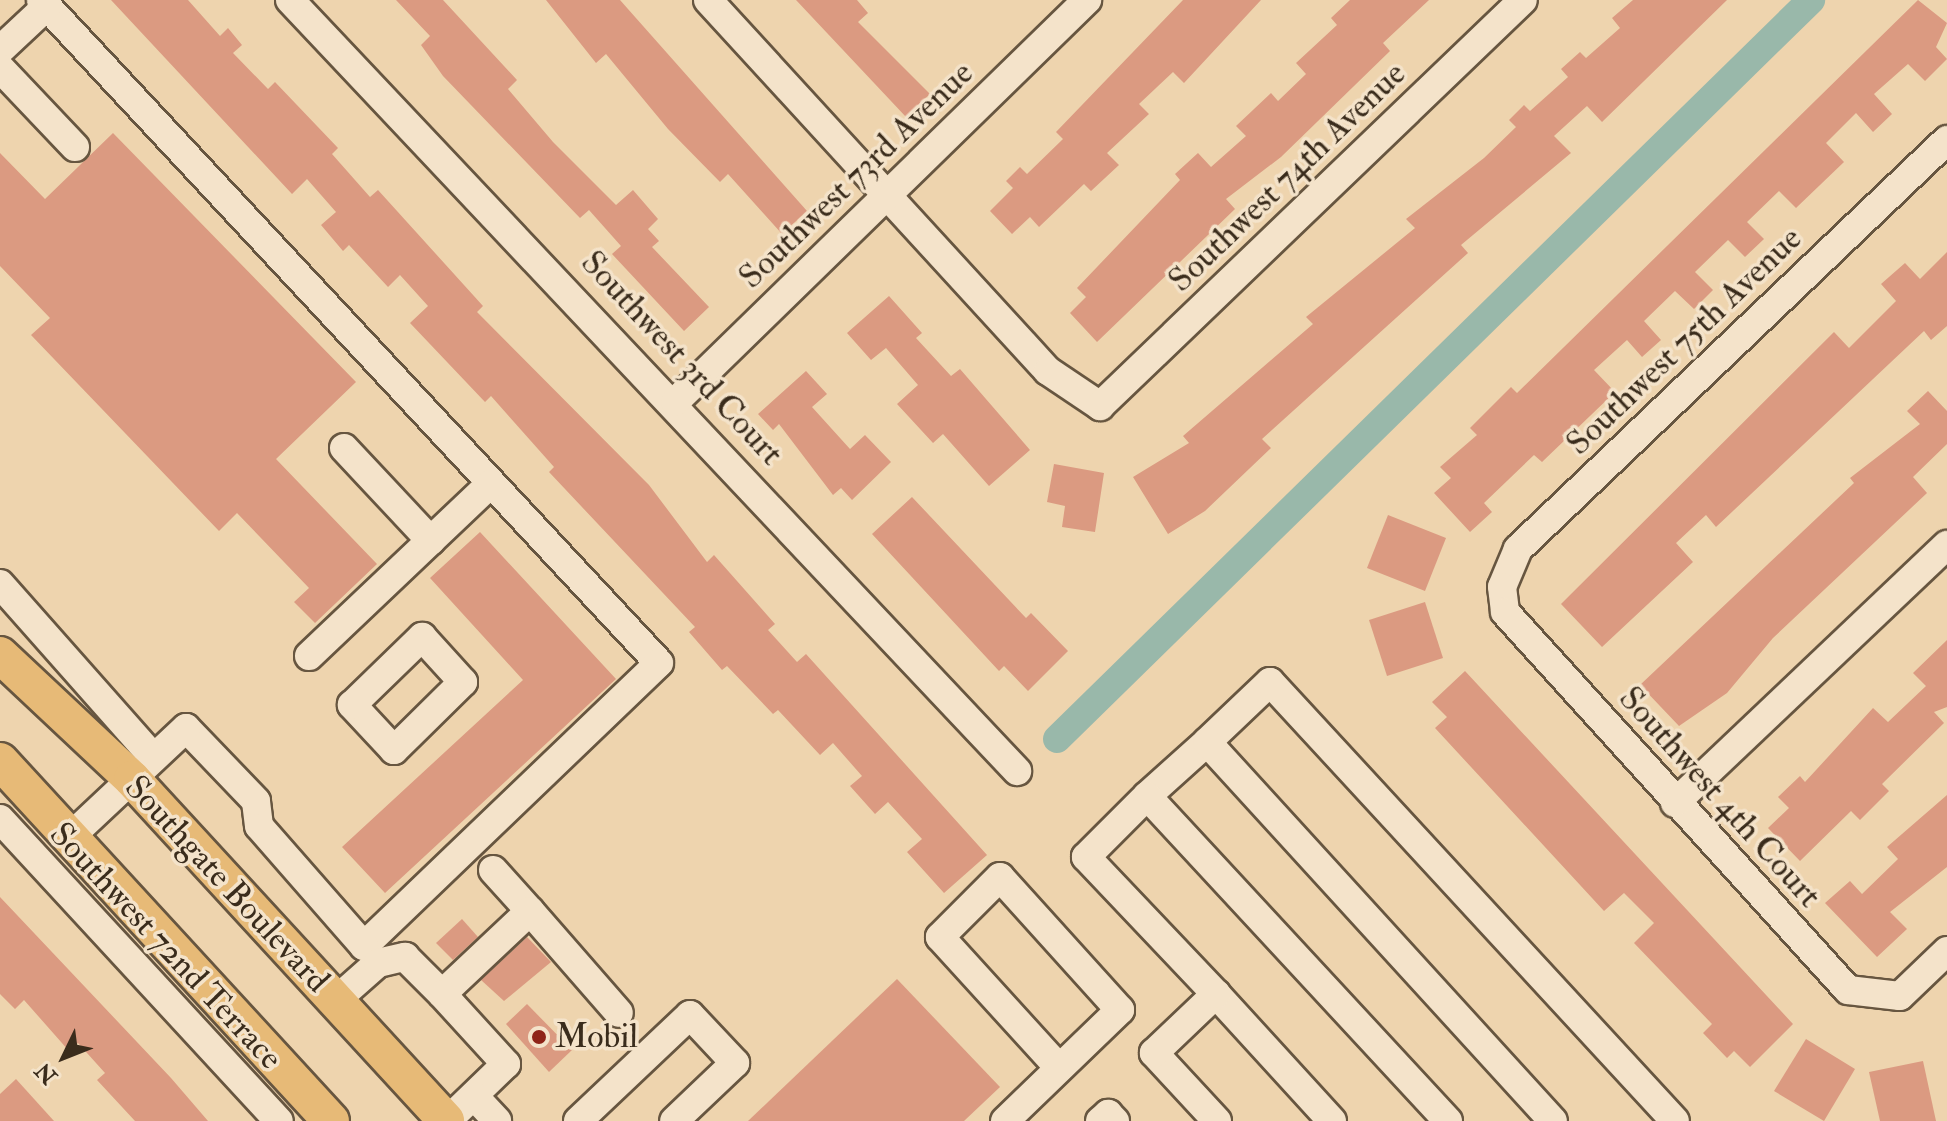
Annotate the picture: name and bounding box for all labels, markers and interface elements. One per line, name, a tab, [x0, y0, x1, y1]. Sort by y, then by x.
street label: Southwest 73rd Avenue	[731, 53, 981, 297]
street label: Southwest 74th Avenue	[1160, 53, 1414, 301]
street label: Southwest 75th Avenue	[1558, 218, 1810, 464]
street label: Southwest 3rd Court	[572, 242, 792, 474]
street label: Southwest 4th Court	[1610, 678, 1830, 916]
street label: Southgate Boulevard	[116, 767, 338, 1001]
street label: Southwest 72nd Terrace	[41, 814, 291, 1078]
north arrow	[24, 1017, 104, 1097]
place label: Mobil	[555, 1017, 638, 1057]
marker: Mobil	[530, 1028, 548, 1046]
text: N	[29, 1057, 63, 1090]

